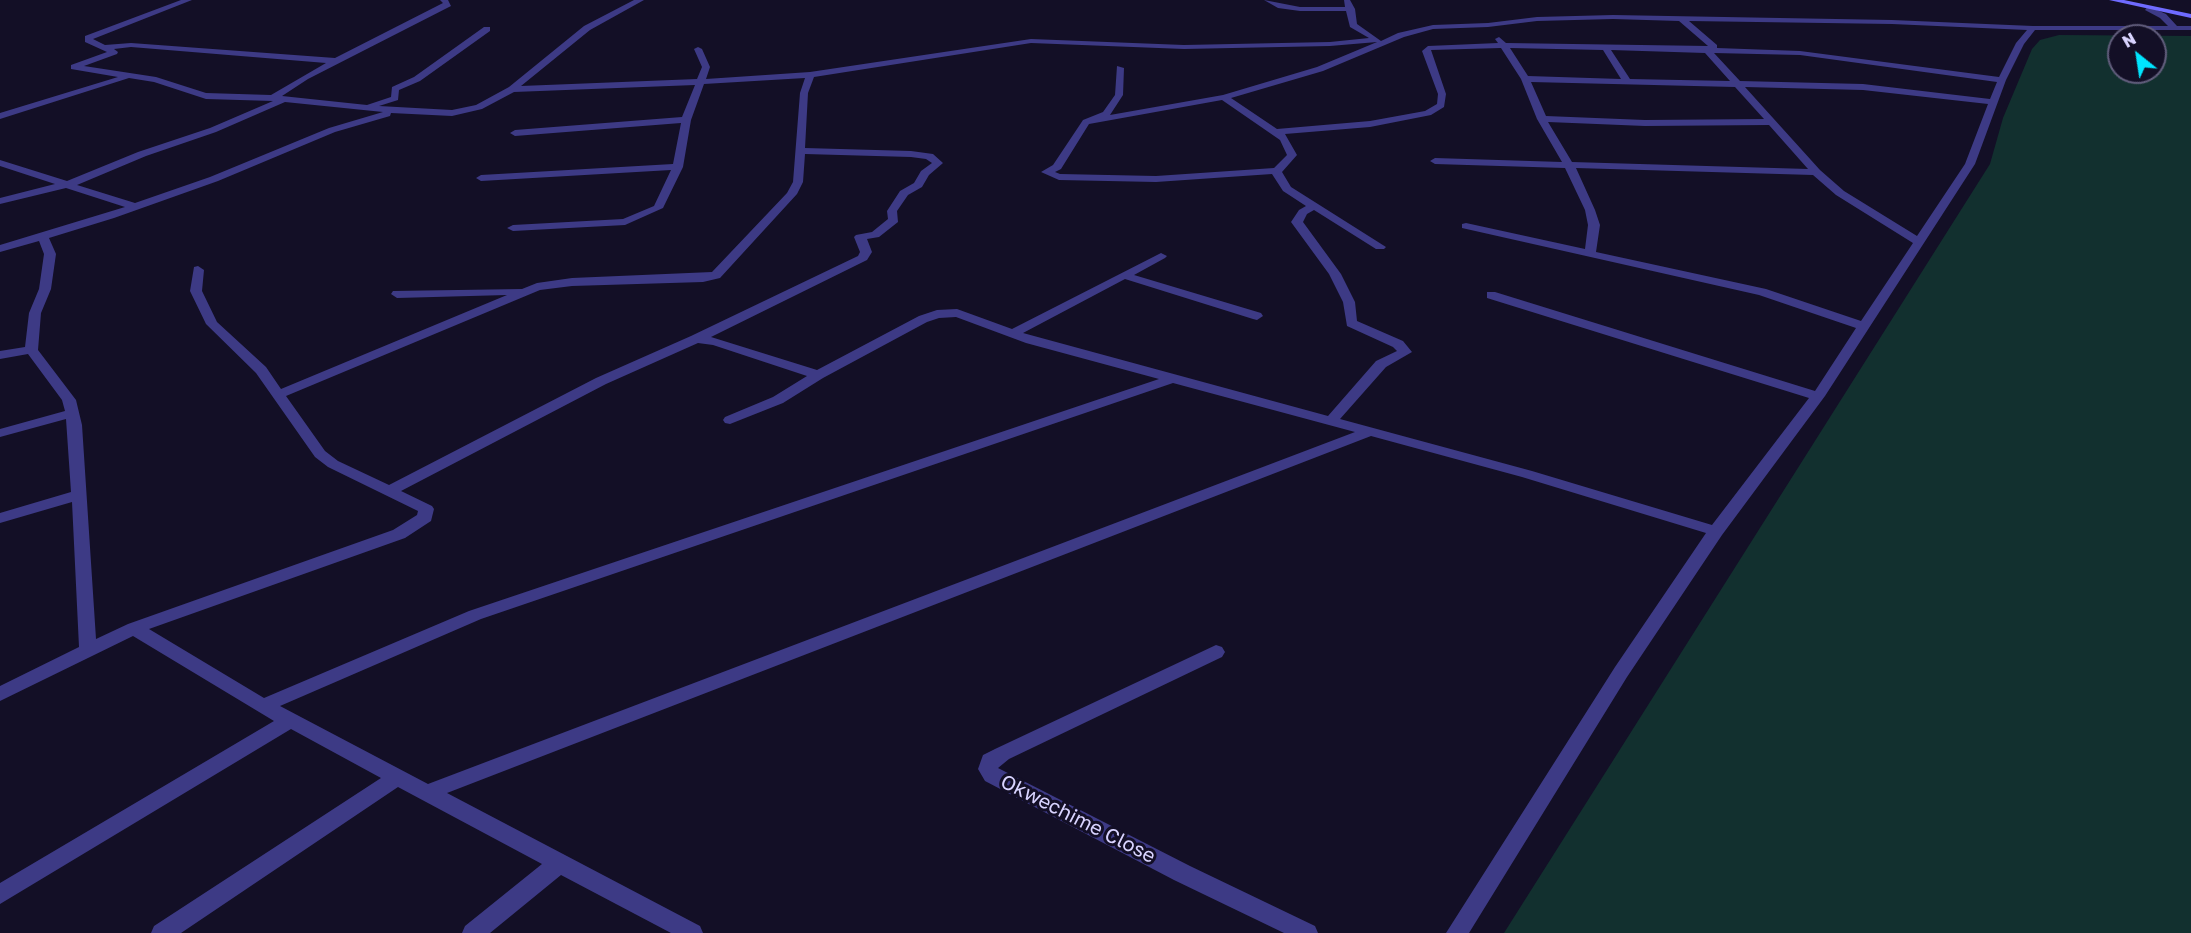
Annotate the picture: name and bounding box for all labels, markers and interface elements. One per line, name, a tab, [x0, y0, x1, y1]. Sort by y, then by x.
north arrow	[2107, 24, 2167, 84]
text: N	[2119, 28, 2139, 52]
street label: Okwechime Close	[996, 770, 1160, 868]

